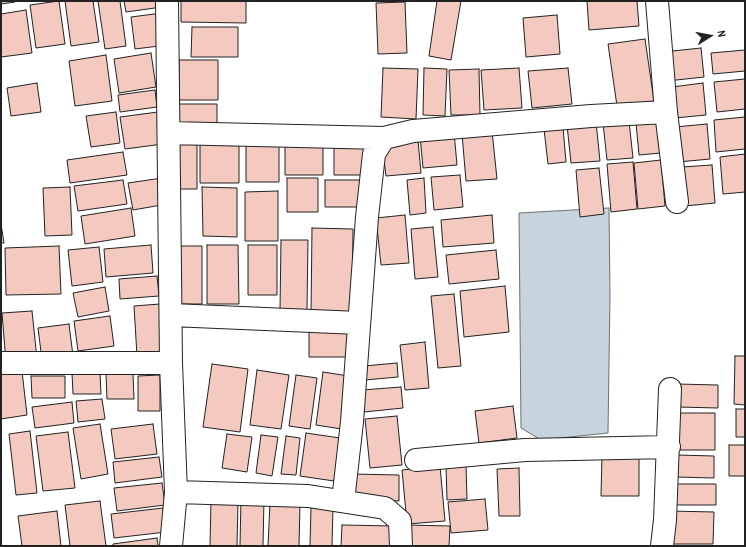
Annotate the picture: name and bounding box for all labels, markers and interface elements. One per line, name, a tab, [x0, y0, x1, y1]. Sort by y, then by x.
north arrow	[690, 16, 730, 56]
text: N	[714, 29, 729, 38]

